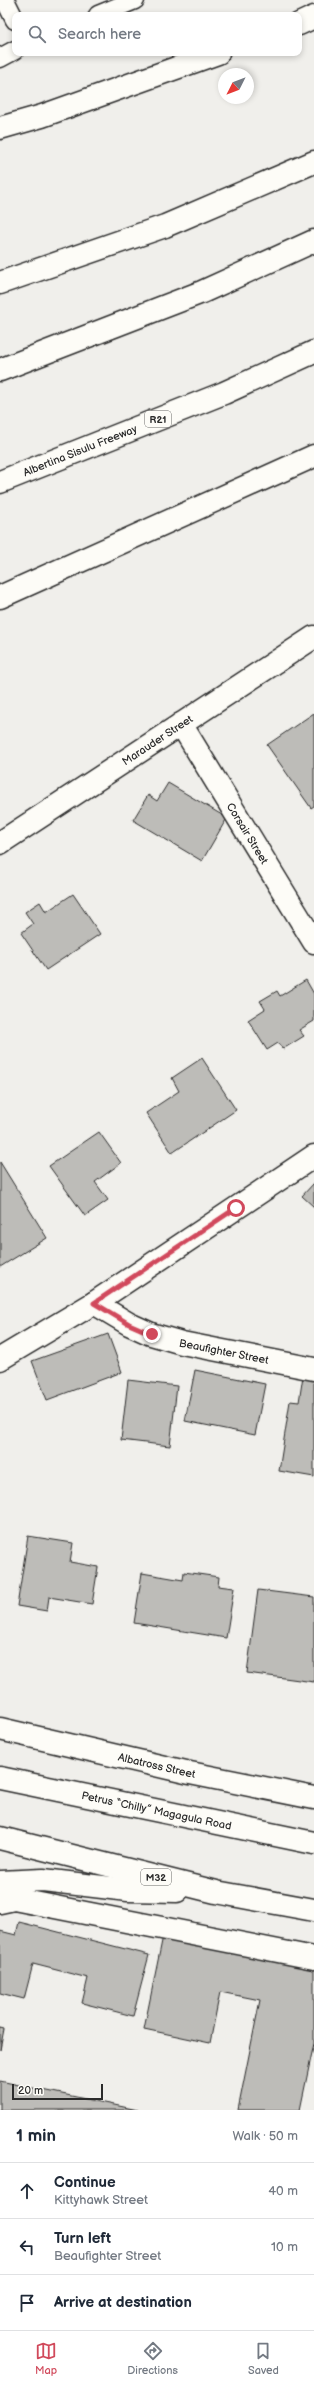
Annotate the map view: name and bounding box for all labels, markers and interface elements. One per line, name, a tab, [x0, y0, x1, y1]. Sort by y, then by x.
search box	[12, 12, 302, 56]
icon: search	[26, 23, 48, 45]
text: Search here	[58, 25, 141, 44]
north arrow	[218, 68, 254, 104]
road number: R21	[145, 411, 171, 427]
street label: Albertina Sisulu Freeway	[21, 422, 139, 479]
street label: Marauder Street	[120, 712, 196, 768]
street label: Corsair Street	[224, 801, 271, 867]
route start	[227, 1199, 245, 1217]
route end	[143, 1325, 161, 1343]
street label: Beaufighter Street	[178, 1337, 270, 1367]
street label: Albatross Street	[117, 1751, 197, 1781]
street label: Petrus “Chilly” Magagula Road	[80, 1789, 233, 1833]
road number: M32	[141, 1869, 171, 1885]
scale bar	[12, 2082, 103, 2101]
text: 20 m	[18, 2084, 43, 2097]
text: 1 min	[16, 2126, 56, 2146]
text: Walk · 50 m	[232, 2128, 298, 2144]
text: Continue	[54, 2173, 116, 2192]
icon: ahead	[16, 2180, 38, 2202]
text: 40 m	[268, 2183, 298, 2199]
text: Kittyhawk Street	[54, 2192, 148, 2208]
text: Turn left	[54, 2229, 111, 2248]
icon: left	[16, 2236, 38, 2258]
text: 10 m	[271, 2239, 298, 2255]
text: Beaufighter Street	[54, 2248, 161, 2264]
icon: arrive	[16, 2292, 38, 2314]
text: Arrive at destination	[54, 2293, 192, 2312]
tab: Map	[35, 2340, 57, 2377]
tab: Directions	[127, 2340, 178, 2377]
tab: Saved	[248, 2340, 279, 2377]

